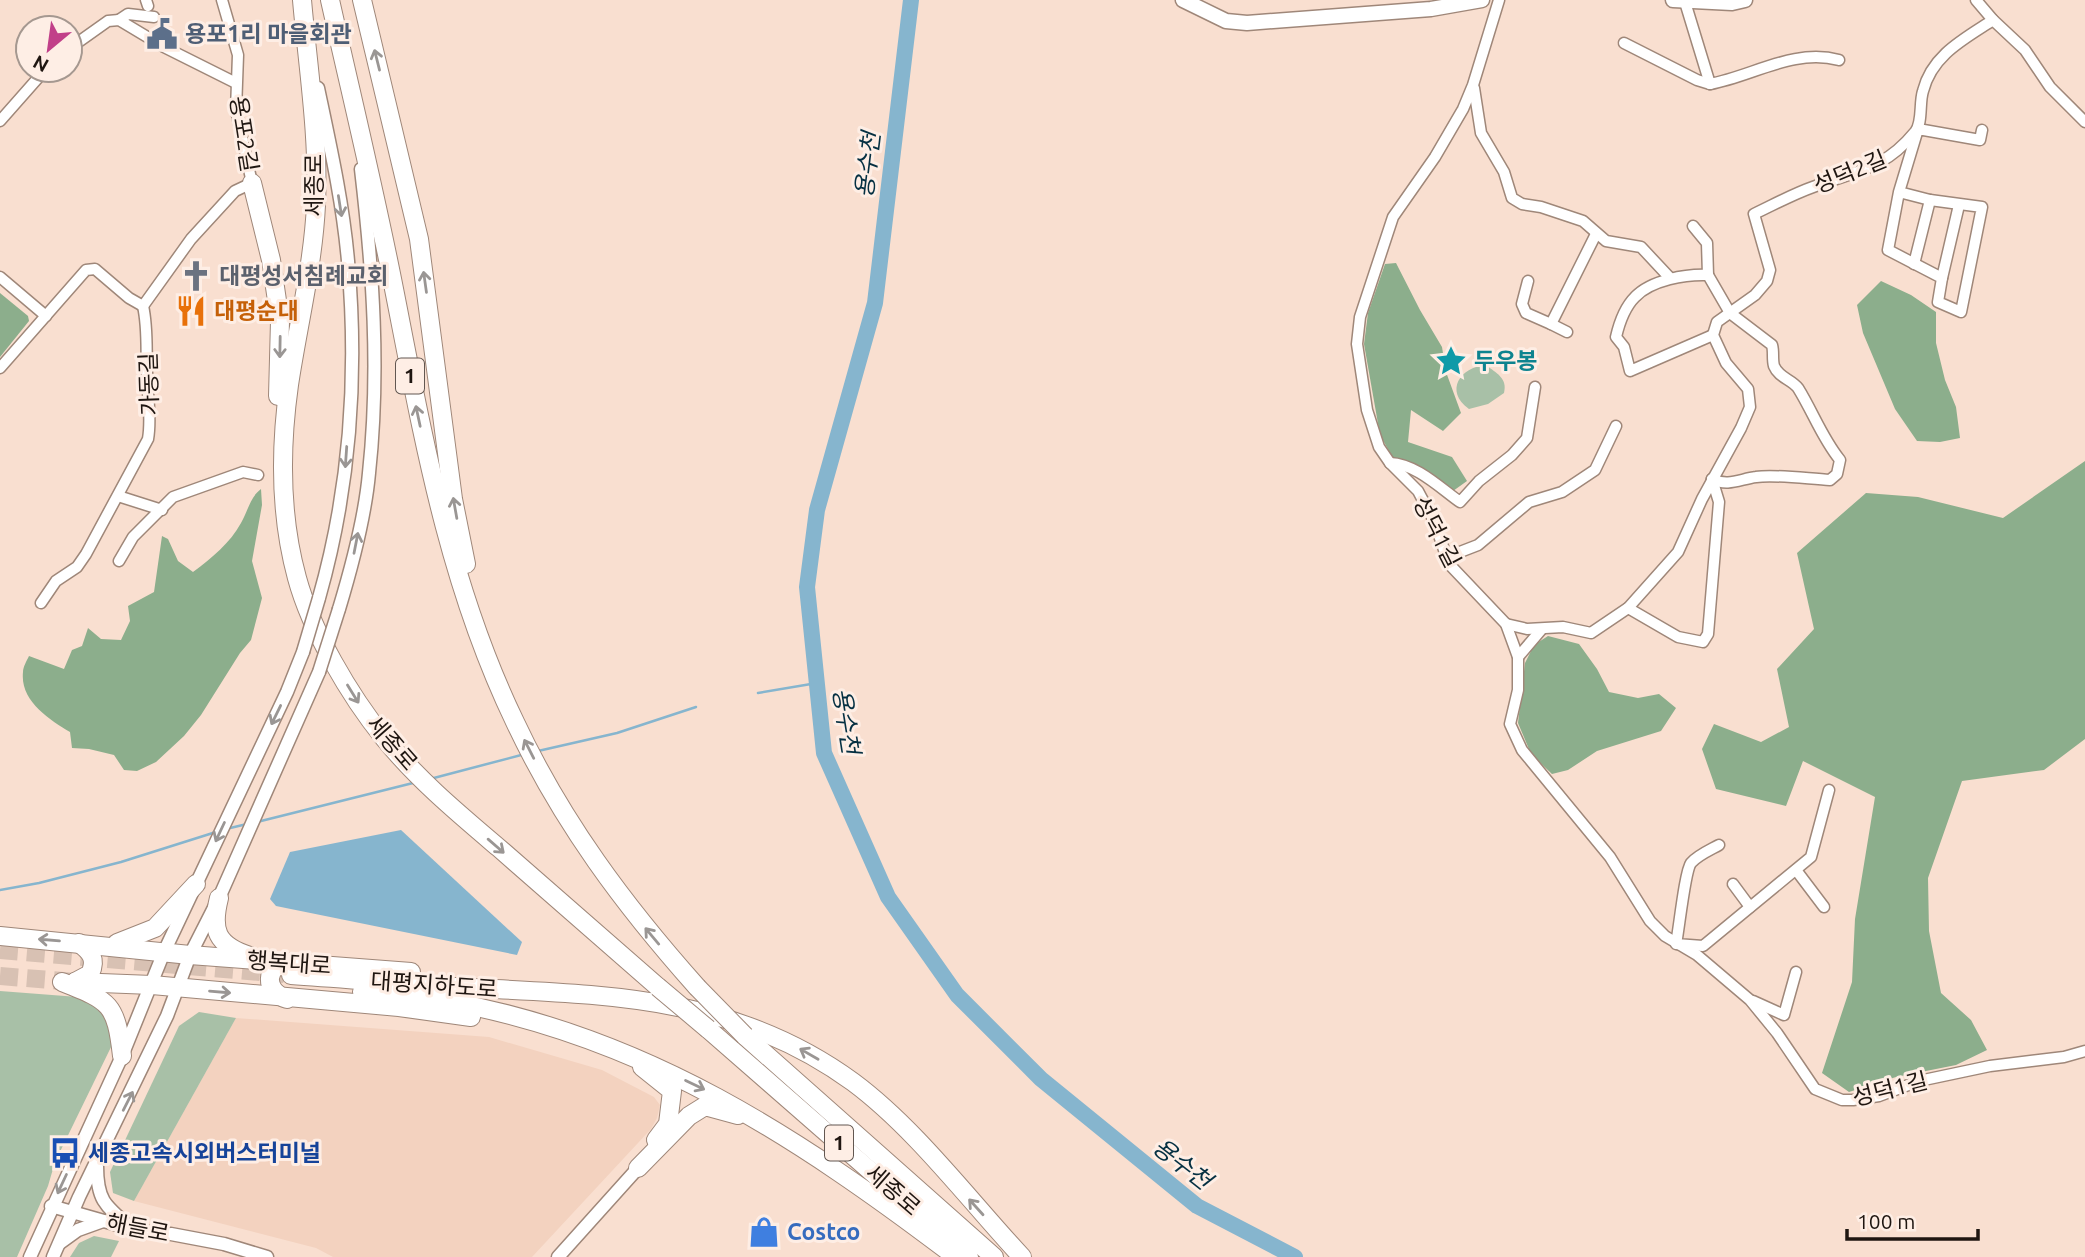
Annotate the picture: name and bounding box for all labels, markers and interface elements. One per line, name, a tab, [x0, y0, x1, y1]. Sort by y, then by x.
north arrow	[14, 14, 84, 84]
public building icon: 용포1리 마을회관	[145, 17, 179, 51]
place label: 용포1리 마을회관	[185, 21, 352, 46]
one-way arrow	[370, 49, 383, 72]
text: N	[29, 51, 52, 77]
street label: 용포2길	[226, 94, 263, 174]
water label: 용수천	[850, 128, 885, 199]
street label: 성덕2길	[1810, 146, 1890, 197]
street label: 세종로	[301, 153, 326, 217]
one-way arrow	[334, 194, 347, 217]
church icon: 대평성서침례교회	[179, 259, 213, 293]
place label: 대평성서침례교회	[219, 263, 388, 288]
one-way arrow	[418, 271, 431, 294]
restaurant icon: 대평순대	[174, 294, 208, 328]
place label: 대평순대	[214, 298, 299, 323]
one-way arrow	[273, 335, 287, 358]
place icon: 두우봉	[1434, 344, 1468, 378]
place label: 두우봉	[1474, 348, 1537, 373]
street label: 가동길	[135, 352, 162, 416]
road number: 1	[396, 358, 424, 394]
one-way arrow	[411, 405, 425, 428]
one-way arrow	[339, 445, 352, 468]
street label: 성덕1길	[1409, 492, 1466, 572]
one-way arrow	[448, 497, 461, 519]
one-way arrow	[349, 532, 363, 555]
one-way arrow	[346, 684, 361, 703]
water label: 용수천	[828, 686, 865, 759]
one-way arrow	[269, 704, 282, 725]
street label: 세종로	[362, 711, 423, 775]
one-way arrow	[521, 740, 535, 760]
one-way arrow	[213, 821, 226, 842]
one-way arrow	[487, 838, 505, 854]
one-way arrow	[644, 927, 660, 945]
one-way arrow	[39, 933, 61, 946]
street label: 행복대로	[246, 947, 332, 978]
street label: 대평지하도로	[370, 968, 498, 1001]
one-way arrow	[208, 986, 231, 999]
one-way arrow	[799, 1047, 820, 1060]
street label: 성덕1길	[1850, 1067, 1930, 1110]
one-way arrow	[684, 1078, 705, 1092]
one-way arrow	[121, 1091, 135, 1112]
road number: 1	[825, 1126, 853, 1160]
water label: 용수천	[1148, 1133, 1219, 1196]
bus stop icon: 세종고속시외버스터미널	[48, 1136, 82, 1170]
place label: 세종고속시외버스터미널	[88, 1140, 321, 1165]
street label: 세종로	[861, 1159, 925, 1220]
one-way arrow	[55, 1173, 68, 1194]
scale bar	[1847, 1198, 1978, 1242]
one-way arrow	[967, 1199, 984, 1216]
street label: 해들로	[105, 1209, 172, 1246]
text: 100 m	[1857, 1209, 1915, 1233]
shop icon: Costco	[747, 1215, 781, 1249]
place label: Costco	[787, 1219, 860, 1244]

